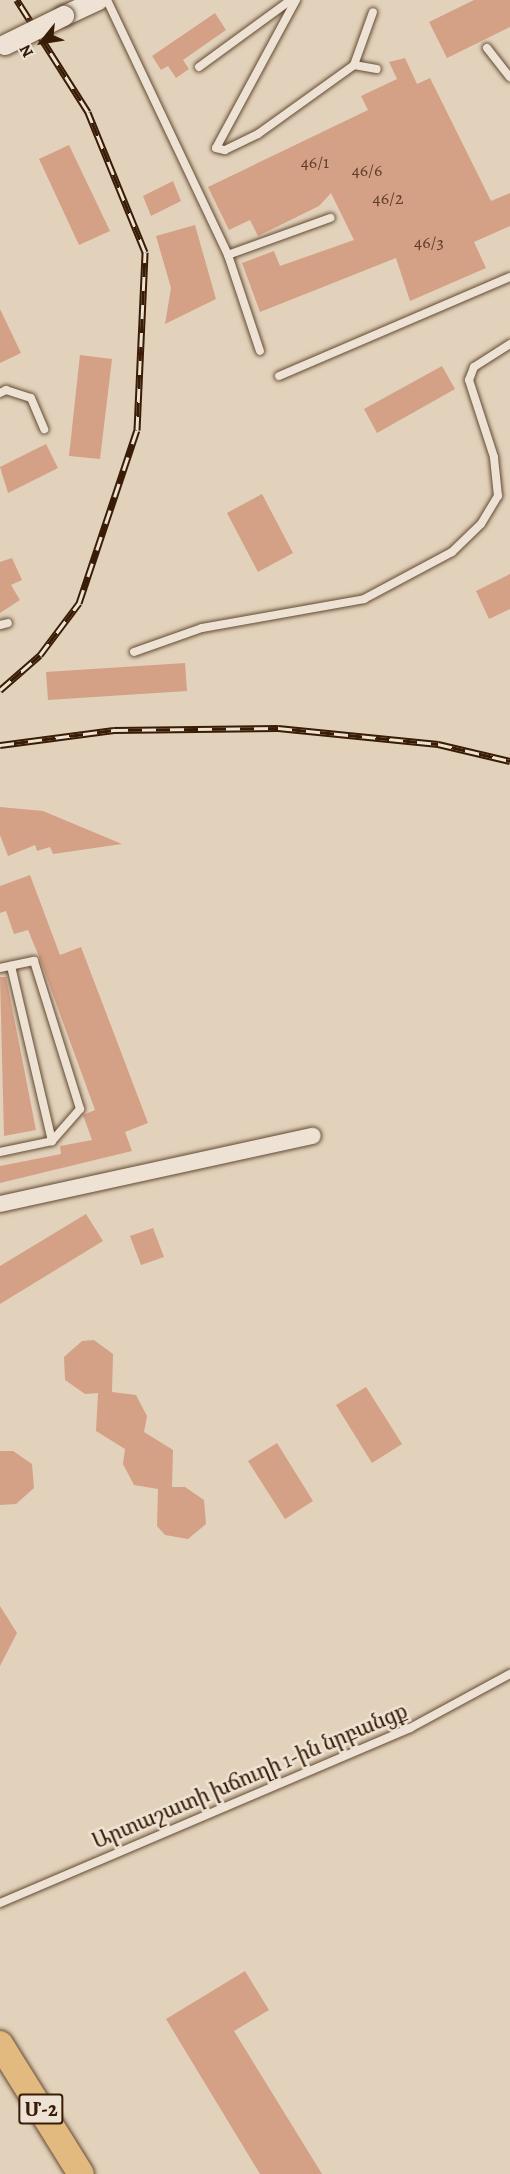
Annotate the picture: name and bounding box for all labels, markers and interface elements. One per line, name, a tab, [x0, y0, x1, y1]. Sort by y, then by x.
north arrow	[12, 12, 72, 72]
text: N	[14, 40, 39, 62]
house number: 46/1	[301, 151, 329, 173]
house number: 46/6	[352, 159, 382, 181]
house number: 46/2	[373, 187, 403, 209]
house number: 46/3	[414, 231, 444, 253]
street label: Արտաշատի խճուղի 1-ին նրբանցք	[89, 1698, 411, 1854]
road number: Մ-2	[17, 2092, 65, 2126]

